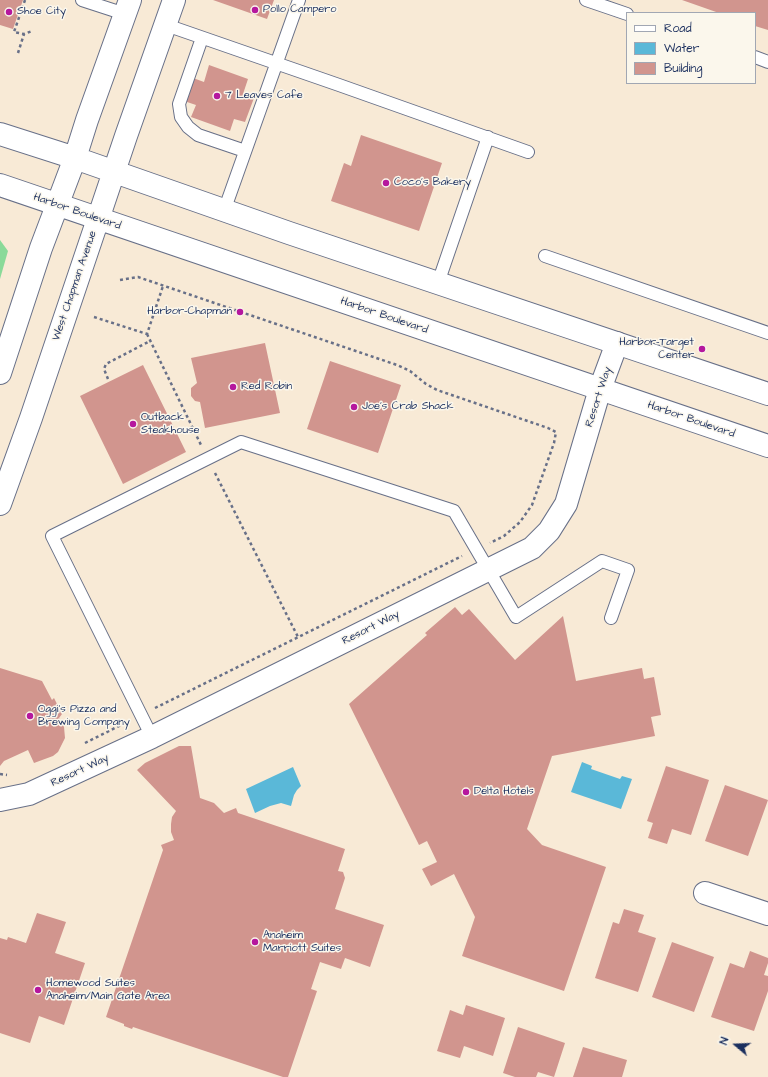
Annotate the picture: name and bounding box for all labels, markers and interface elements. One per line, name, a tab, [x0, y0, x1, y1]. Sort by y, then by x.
place label: Pollo Campero	[263, 3, 337, 17]
place label: Shoe City	[17, 5, 66, 19]
marker: Pollo Campero	[250, 5, 260, 15]
marker: Shoe City	[4, 7, 14, 17]
legend	[626, 12, 756, 84]
text: Road	[664, 20, 692, 37]
text: Water	[664, 40, 699, 57]
text: Building	[664, 60, 702, 77]
place label: 7 Leaves Cafe	[225, 89, 303, 103]
marker: 7 Leaves Cafe	[212, 91, 222, 101]
place label: Coco's Bakery	[394, 176, 471, 190]
marker: Coco's Bakery	[381, 178, 391, 188]
street label: Harbor Boulevard	[32, 191, 122, 233]
street label: West Chapman Avenue	[50, 229, 100, 343]
street label: Harbor Boulevard	[339, 295, 429, 337]
place label: Harbor-Chapman	[147, 305, 232, 319]
marker: Harbor-Chapman	[235, 307, 245, 317]
place label: Harbor-Target Center	[619, 336, 694, 362]
marker: Harbor-Target Center	[697, 344, 707, 354]
street label: Resort Way	[583, 365, 615, 429]
place label: Red Robin	[241, 380, 292, 394]
marker: Red Robin	[228, 382, 238, 392]
street label: Harbor Boulevard	[646, 399, 736, 441]
place label: Joe's Crab Shack	[362, 400, 454, 414]
marker: Joe's Crab Shack	[349, 402, 359, 412]
place label: Outback Steakhouse	[141, 411, 200, 437]
marker: Outback Steakhouse	[128, 419, 138, 429]
street label: Resort Way	[340, 608, 402, 648]
place label: Oggi's Pizza and Brewing Company	[38, 703, 130, 729]
marker: Oggi's Pizza and Brewing Company	[25, 711, 35, 721]
street label: Resort Way	[49, 752, 111, 790]
place label: Delta Hotels	[474, 785, 534, 799]
marker: Delta Hotels	[461, 787, 471, 797]
place label: Anaheim Marriott Suites	[263, 929, 341, 955]
marker: Anaheim Marriott Suites	[250, 937, 260, 947]
place label: Homewood Suites Anaheim/Main Gate Area	[46, 977, 170, 1003]
marker: Homewood Suites Anaheim/Main Gate Area	[33, 985, 43, 995]
north arrow	[716, 1025, 756, 1065]
text: N	[716, 1035, 732, 1047]

